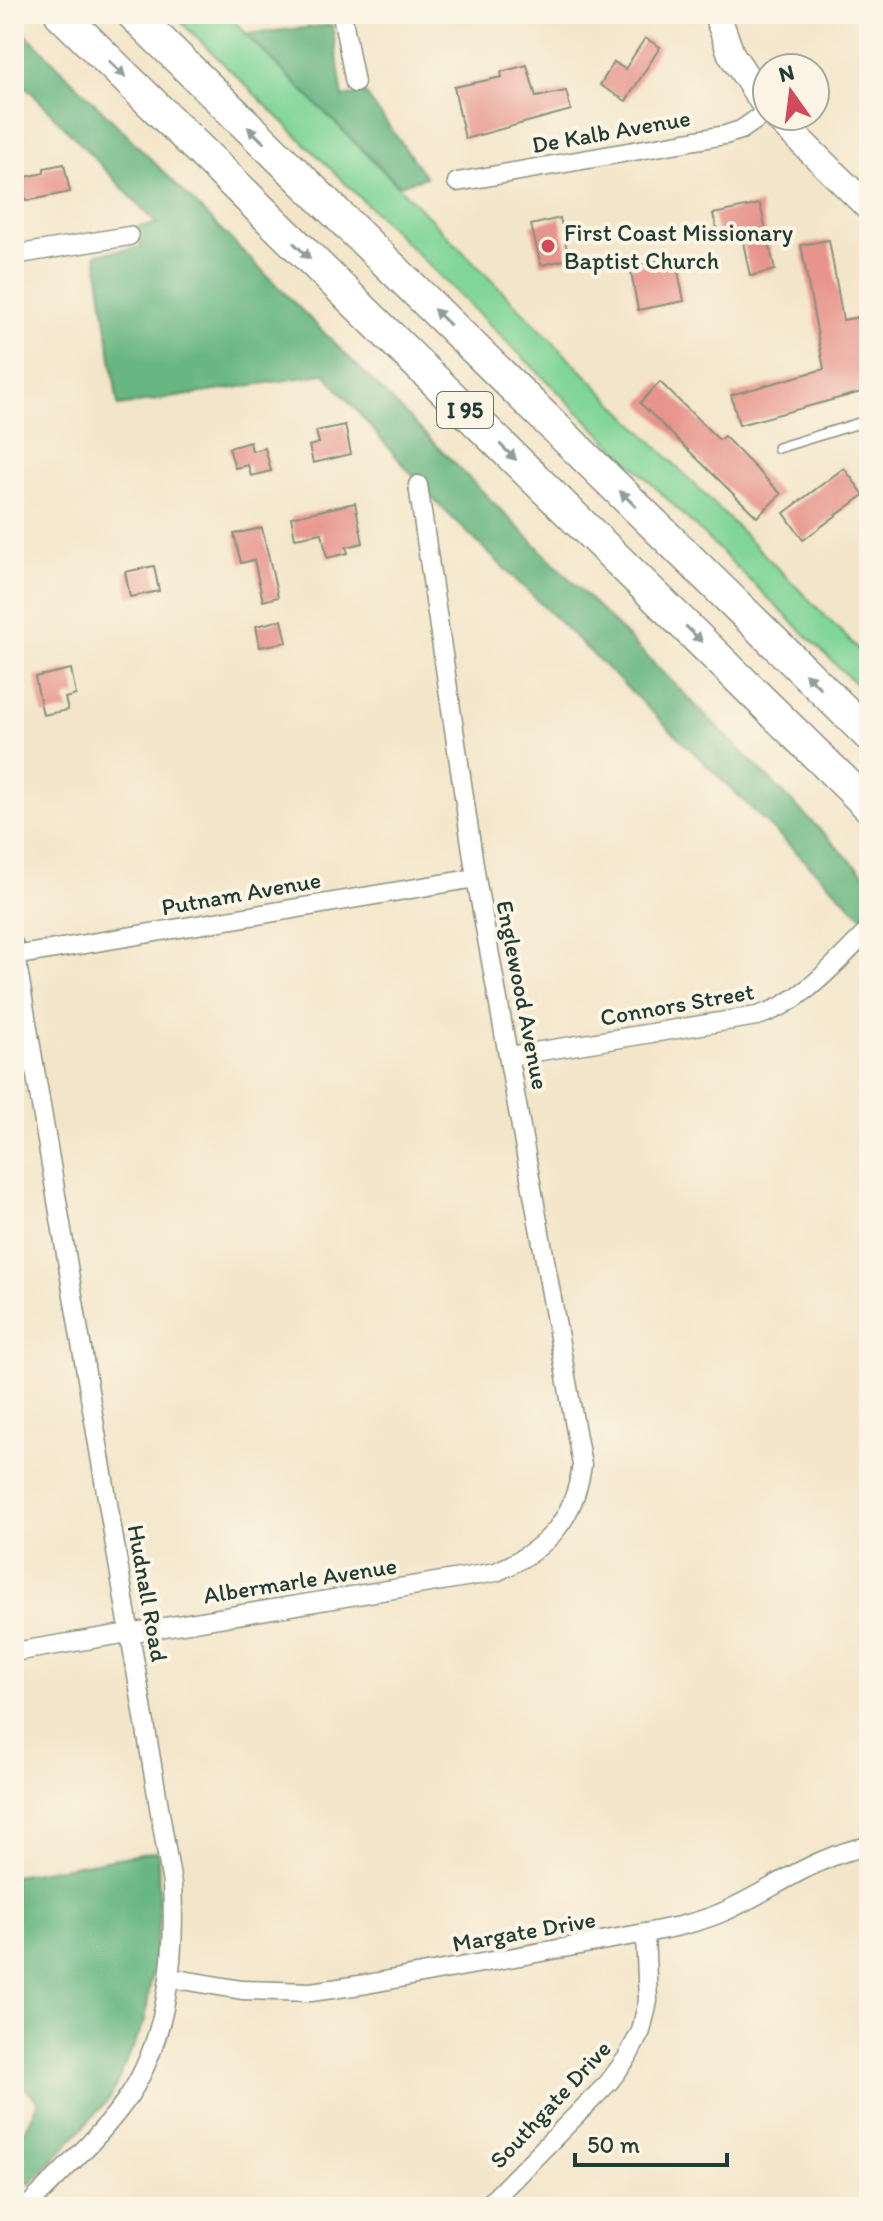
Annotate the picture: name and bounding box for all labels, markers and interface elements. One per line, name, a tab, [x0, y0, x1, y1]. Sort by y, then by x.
north arrow	[751, 52, 831, 132]
text: N	[776, 58, 797, 88]
one-way arrow	[107, 59, 126, 77]
street label: De Kalb Avenue	[529, 103, 693, 159]
one-way arrow	[247, 126, 266, 145]
place label: First Coast Missionary Baptist Church	[564, 218, 793, 275]
marker: First Coast Missionary Baptist Church	[539, 237, 557, 255]
one-way arrow	[292, 241, 311, 259]
one-way arrow	[433, 308, 452, 326]
road number: I 95	[437, 392, 493, 428]
one-way arrow	[498, 442, 517, 461]
one-way arrow	[619, 490, 638, 508]
one-way arrow	[684, 624, 703, 643]
one-way arrow	[804, 672, 823, 690]
street label: Putnam Avenue	[159, 865, 323, 921]
street label: Englewood Avenue	[490, 898, 556, 1092]
street label: Connors Street	[598, 976, 756, 1032]
street label: Hudnall Road	[122, 1522, 174, 1664]
street label: Albermarle Avenue	[201, 1550, 399, 1610]
street label: Margate Drive	[450, 1904, 598, 1958]
street label: Southgate Drive	[483, 2034, 617, 2174]
scale bar	[575, 2117, 727, 2167]
text: 50 m	[587, 2130, 640, 2159]

